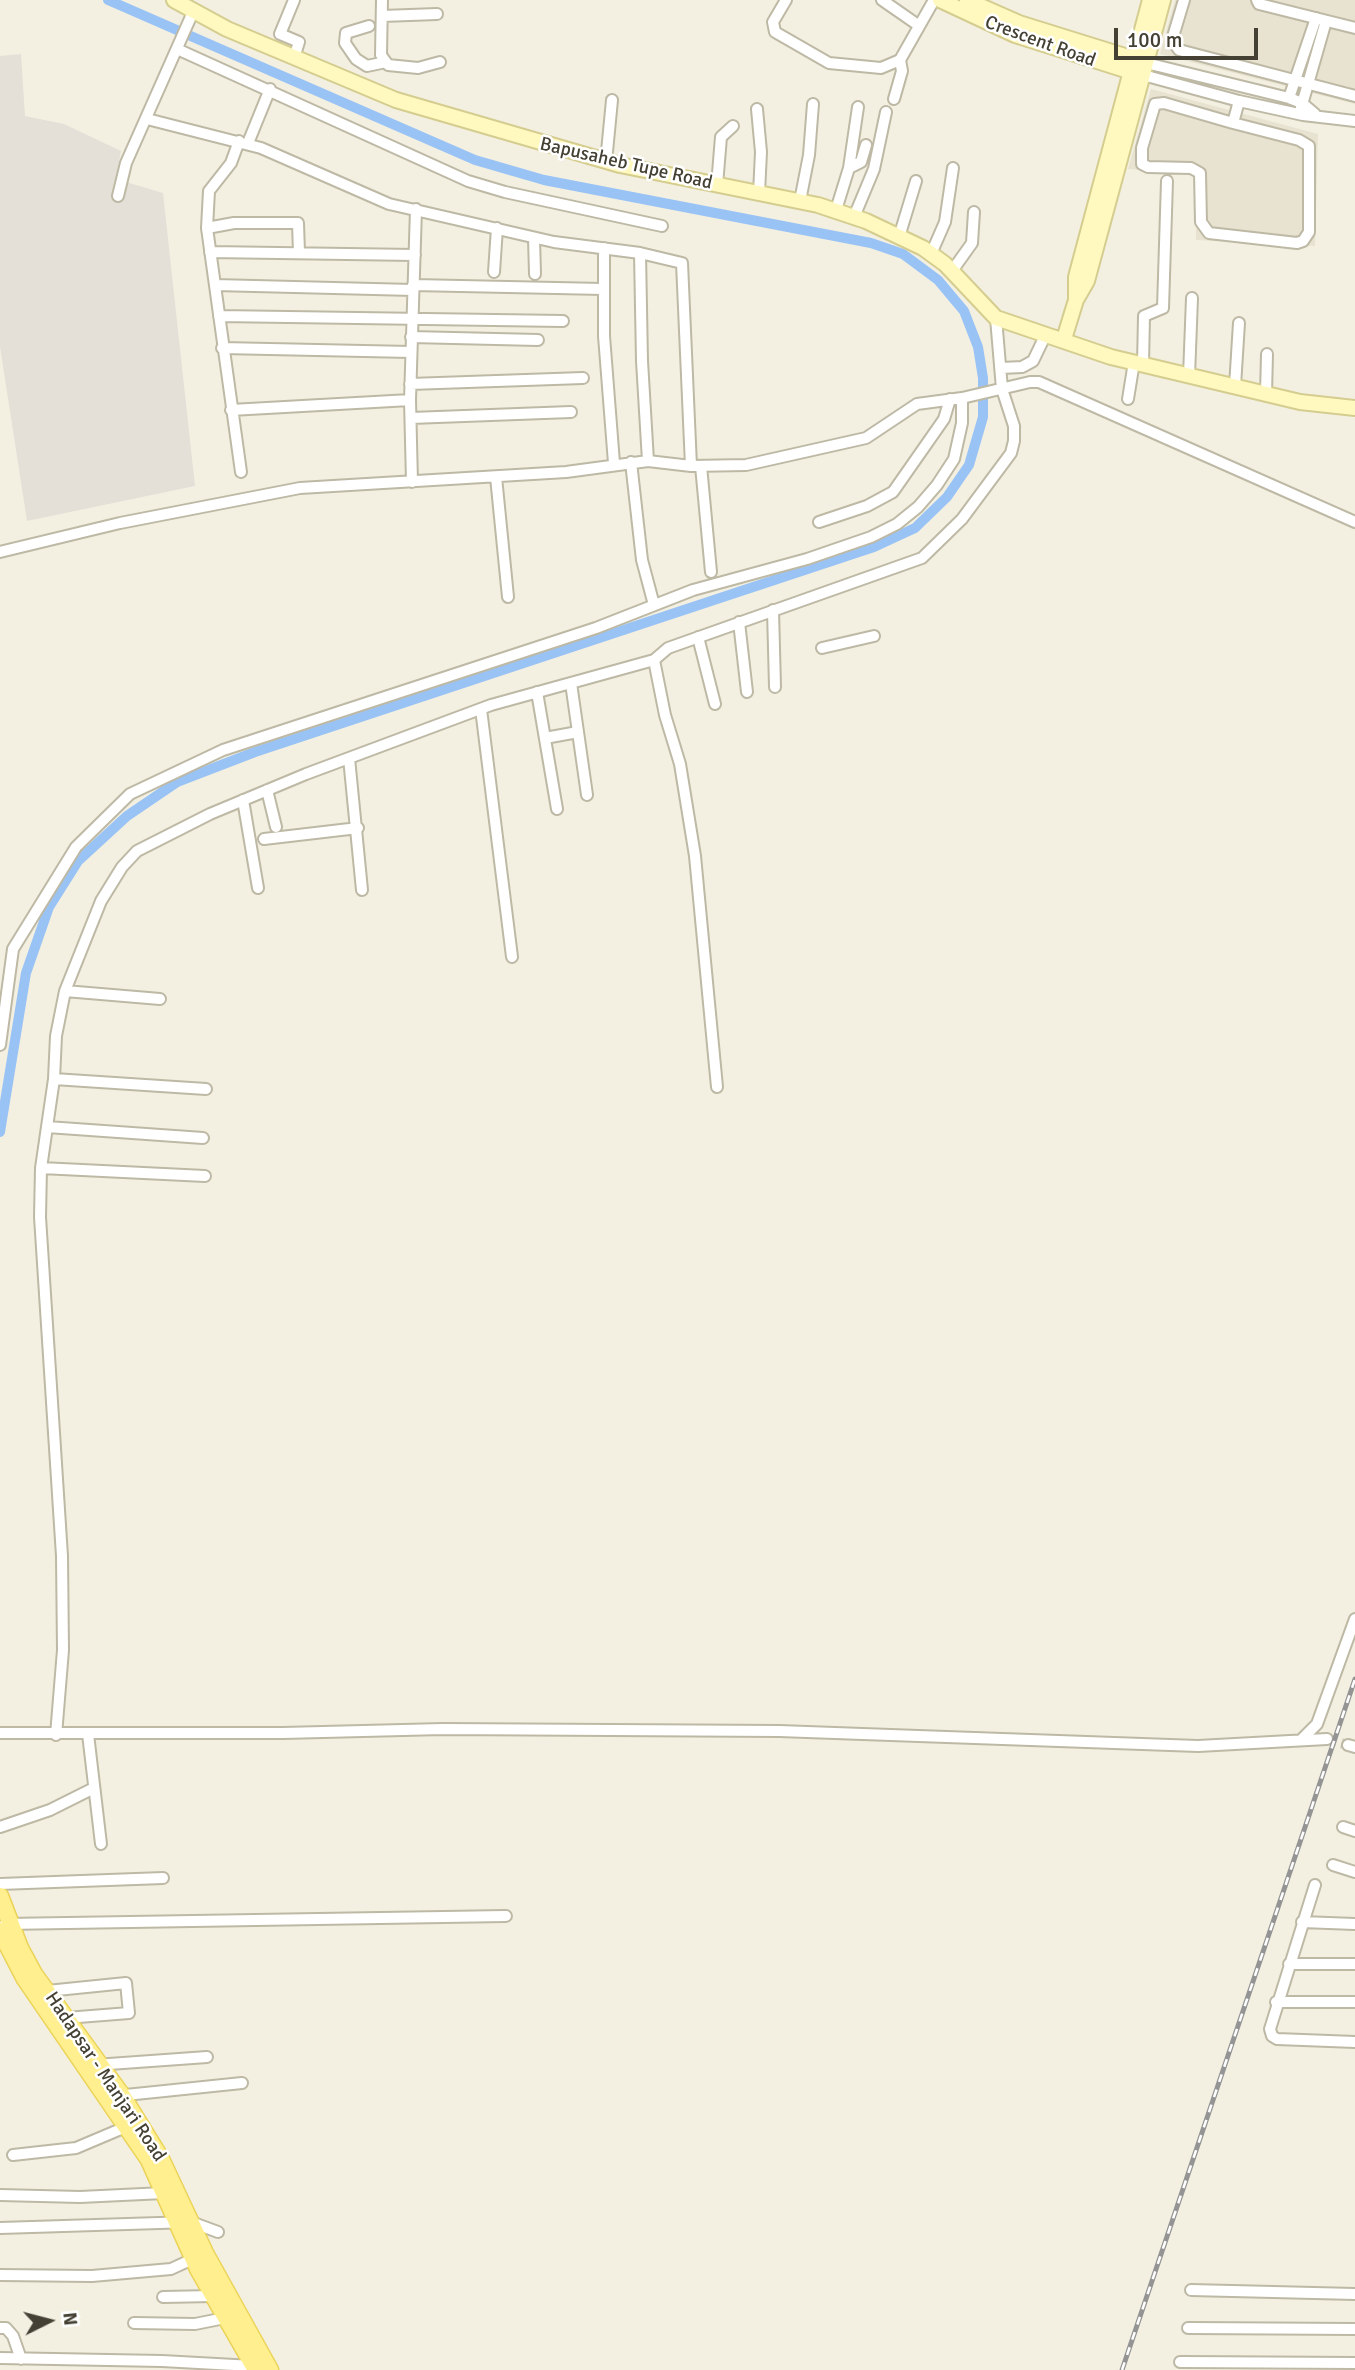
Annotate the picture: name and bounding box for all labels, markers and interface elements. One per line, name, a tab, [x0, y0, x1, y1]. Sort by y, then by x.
street label: Crescent Road	[982, 11, 1098, 73]
scale bar	[1117, 14, 1260, 58]
text: 100 m	[1127, 27, 1182, 53]
street label: Bapusaheb Tupe Road	[538, 133, 714, 195]
street label: Hadapsar - Manjari Road	[40, 1988, 170, 2166]
north arrow	[14, 2286, 84, 2356]
text: N	[57, 2311, 83, 2327]

